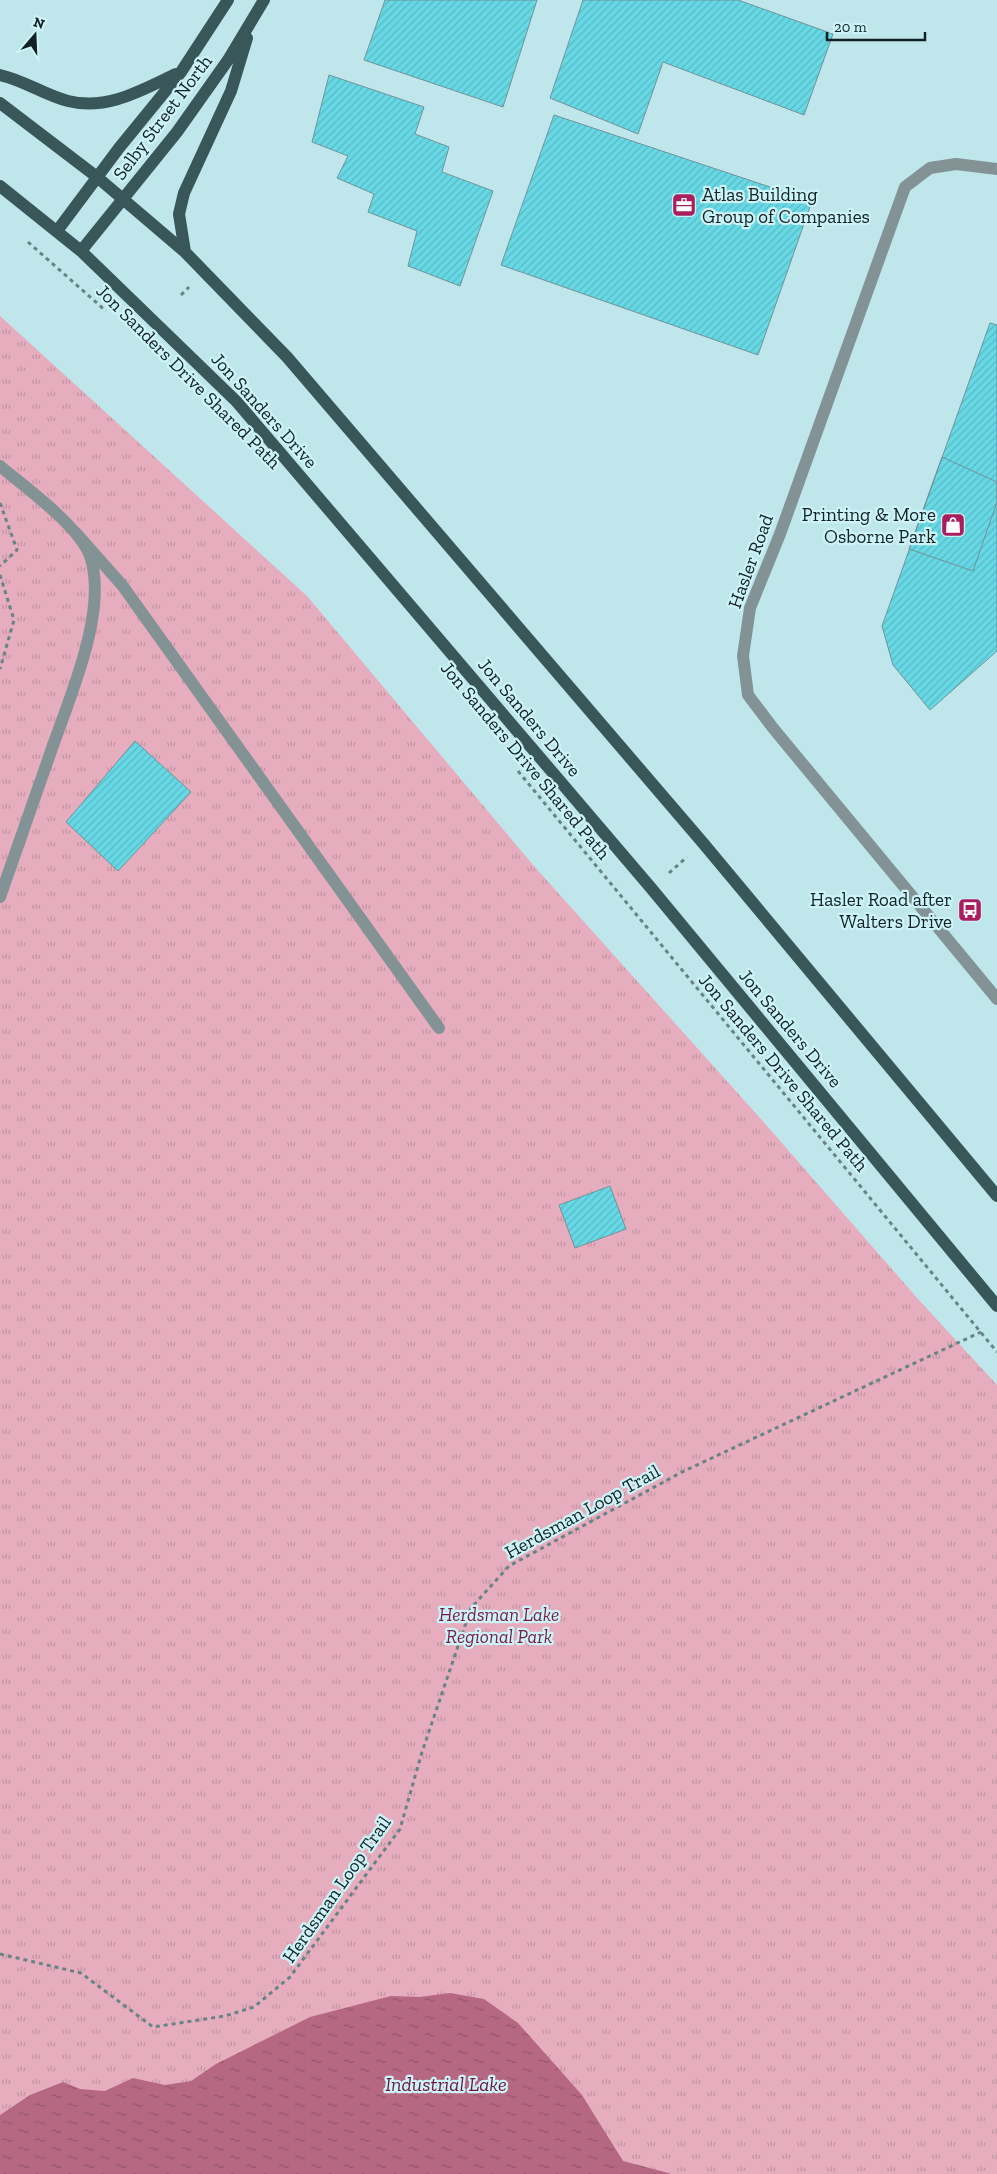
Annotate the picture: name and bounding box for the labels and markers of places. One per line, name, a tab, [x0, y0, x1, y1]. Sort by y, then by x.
place label: Atlas Building Group of Companies	[702, 183, 870, 228]
office icon: Atlas Building Group of Companies	[671, 192, 697, 218]
place label: Printing & More Osborne Park	[802, 503, 936, 548]
shop icon: Printing & More Osborne Park	[940, 512, 966, 538]
place label: Hasler Road after Walters Drive	[810, 888, 952, 933]
bus stop icon: Hasler Road after Walters Drive	[957, 897, 983, 923]

